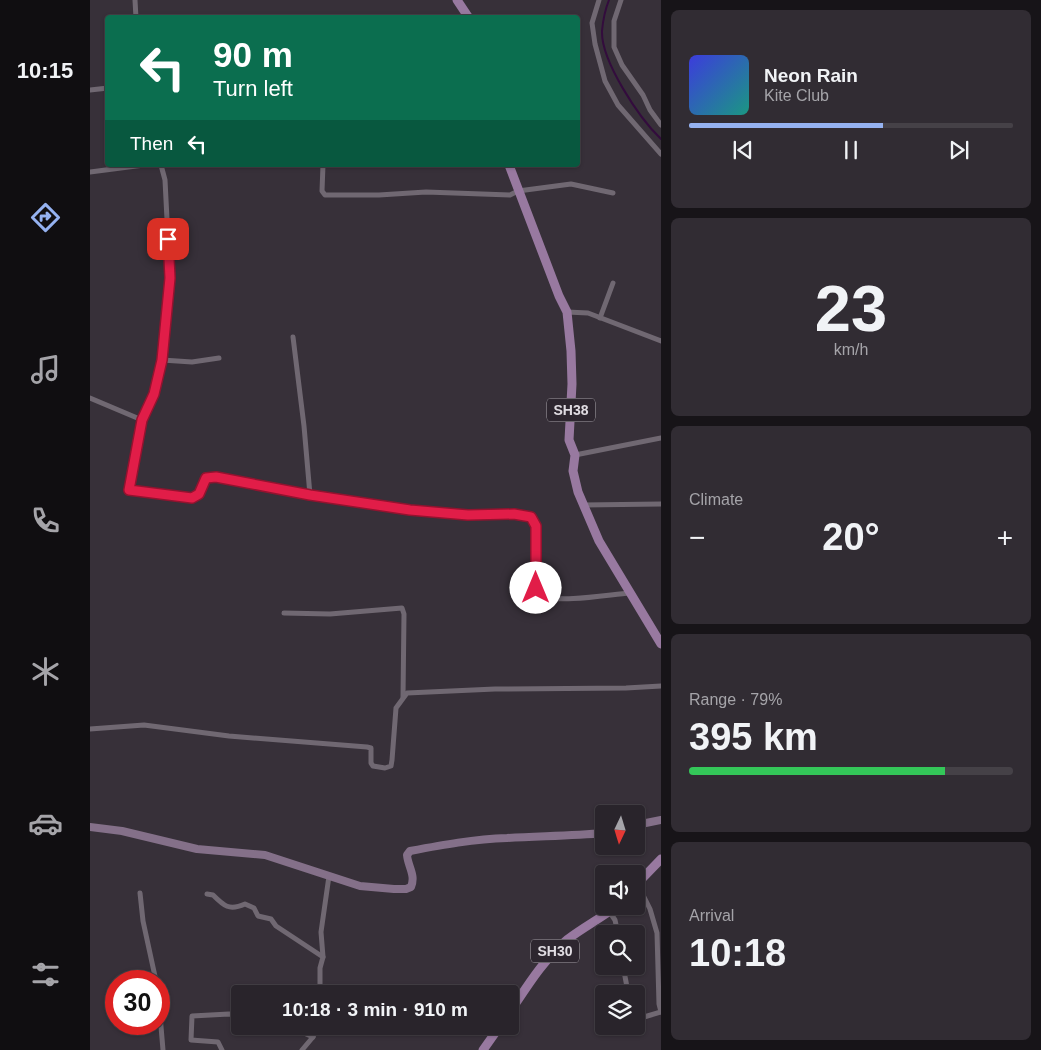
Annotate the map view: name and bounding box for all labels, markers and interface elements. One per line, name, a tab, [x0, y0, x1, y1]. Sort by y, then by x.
icon: left	[130, 35, 195, 100]
text: 90 m	[213, 35, 293, 74]
text: 10:15	[17, 58, 73, 83]
text: Neon Rain	[764, 65, 858, 86]
text: Turn left	[213, 76, 293, 101]
text: Kite Club	[764, 87, 829, 104]
icon: left	[183, 130, 211, 158]
text: Then	[130, 133, 173, 154]
icon: previous	[729, 136, 757, 164]
icon: pause	[837, 136, 865, 164]
icon: next	[945, 136, 973, 164]
icon: directions	[28, 200, 63, 235]
pin	[147, 218, 189, 260]
icon: arrive	[154, 225, 182, 253]
text: 23	[815, 272, 887, 345]
text: km/h	[834, 341, 868, 358]
icon: music	[28, 352, 63, 387]
road number: SH38	[547, 398, 595, 422]
text: Climate	[689, 491, 743, 508]
icon: phone	[28, 503, 63, 538]
text: 20°	[822, 516, 880, 558]
text: −	[689, 522, 705, 553]
text: +	[997, 522, 1013, 553]
position arrow	[509, 561, 561, 613]
icon: climate	[28, 654, 63, 689]
text: Range · 79%	[689, 691, 782, 708]
text: 395 km	[689, 716, 818, 758]
north arrow	[595, 805, 645, 855]
map controls	[595, 805, 645, 1035]
icon: car	[28, 806, 63, 841]
button: sound	[595, 865, 645, 915]
text: Arrival	[689, 907, 734, 924]
button: search	[595, 925, 645, 975]
text: 10:18	[689, 932, 786, 974]
road number: SH30	[531, 939, 579, 962]
icon: filters	[28, 957, 63, 992]
speed limit sign: 30	[105, 970, 170, 1035]
button: layers	[595, 985, 645, 1035]
text: 10:18 · 3 min · 910 m	[282, 999, 468, 1020]

